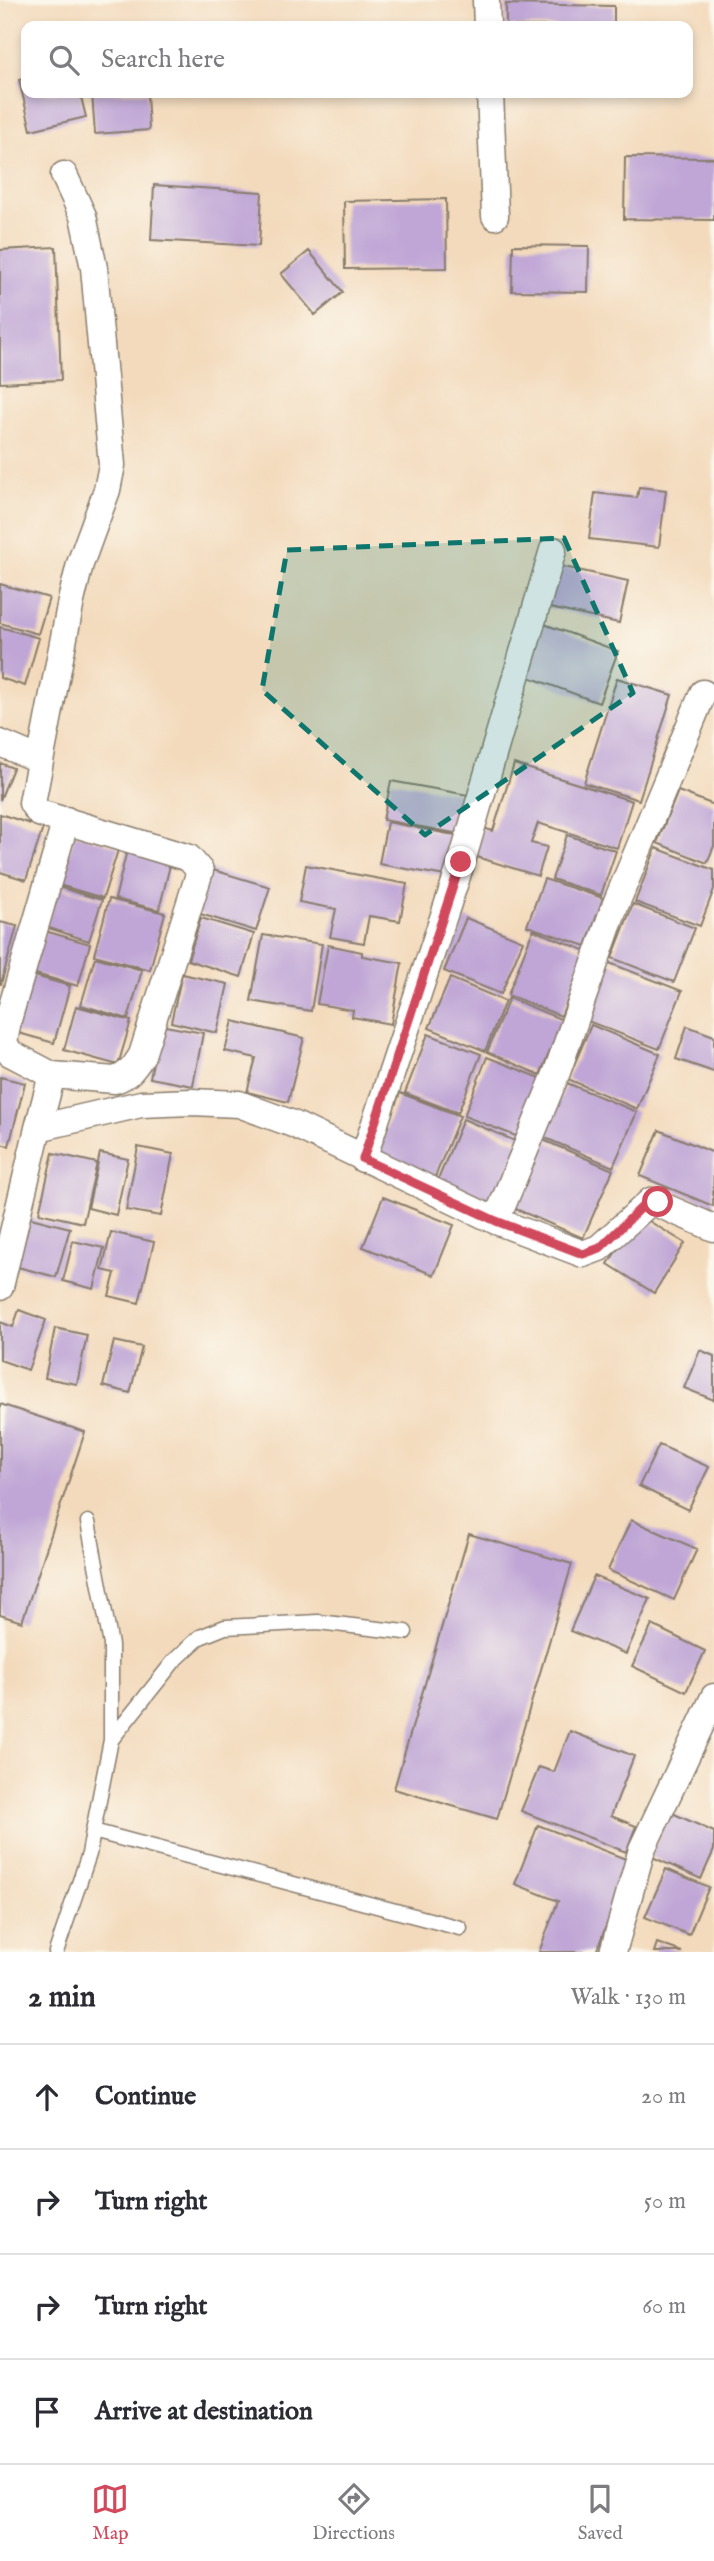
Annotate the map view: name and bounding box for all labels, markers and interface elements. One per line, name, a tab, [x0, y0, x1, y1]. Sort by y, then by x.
search box	[21, 21, 693, 98]
icon: search	[45, 41, 83, 79]
text: Search here	[101, 43, 225, 76]
route end	[445, 846, 476, 877]
route start	[642, 1186, 673, 1217]
text: 2 min	[28, 1979, 96, 2017]
text: Walk · 130 m	[571, 1983, 686, 2012]
icon: ahead	[28, 2078, 66, 2116]
text: Continue	[95, 2080, 196, 2113]
text: 20 m	[641, 2082, 686, 2111]
icon: right	[28, 2183, 66, 2221]
text: Turn right	[95, 2185, 208, 2218]
text: 50 m	[644, 2187, 686, 2216]
icon: right	[28, 2288, 66, 2326]
text: Turn right	[95, 2290, 208, 2323]
text: 60 m	[642, 2292, 686, 2321]
icon: arrive	[28, 2393, 66, 2431]
text: Arrive at destination	[95, 2395, 313, 2428]
tab: Map	[91, 2480, 129, 2546]
tab: Directions	[312, 2480, 395, 2546]
tab: Saved	[578, 2480, 623, 2546]

